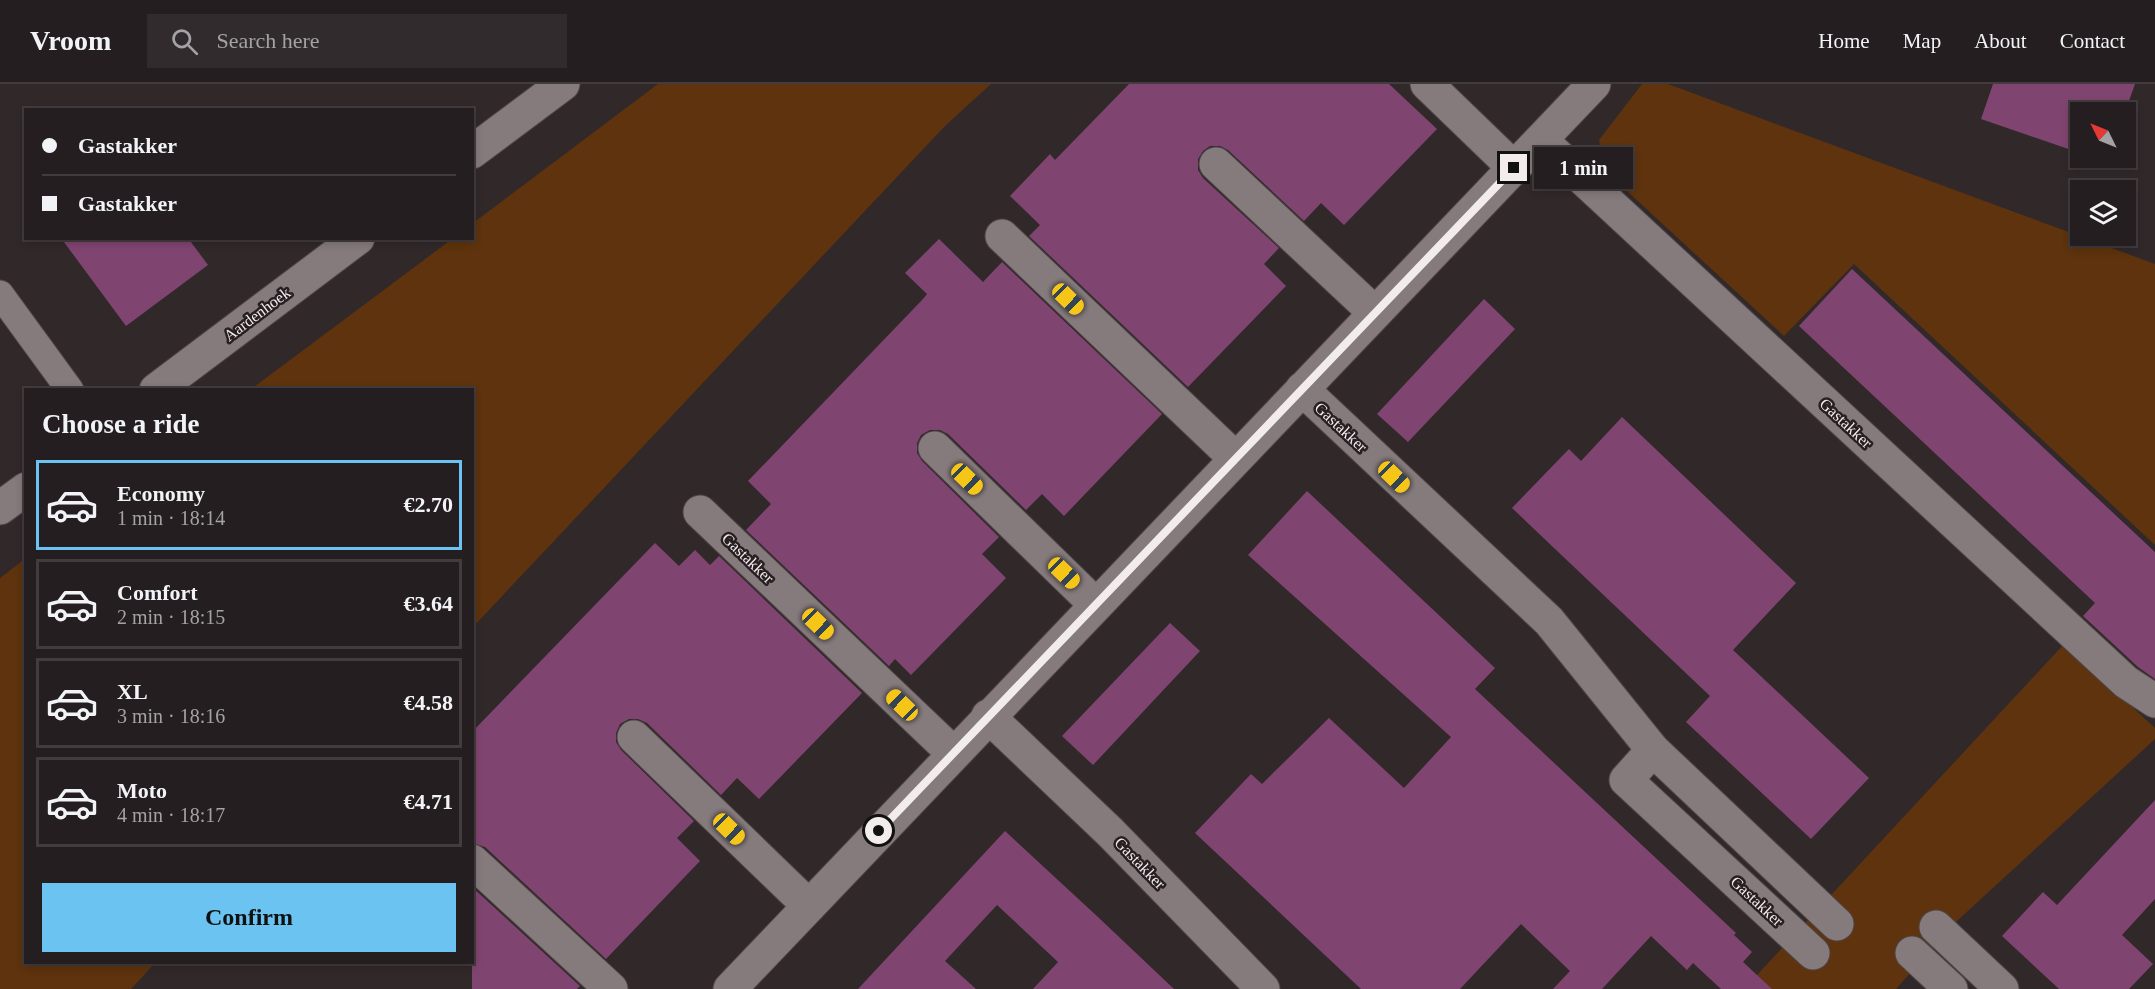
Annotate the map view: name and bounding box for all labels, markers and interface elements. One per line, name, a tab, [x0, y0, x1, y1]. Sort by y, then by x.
search box	[147, 14, 567, 68]
text: Vroom	[30, 25, 111, 56]
icon: search	[168, 25, 201, 58]
text: Search here	[216, 28, 320, 53]
text: Home	[1818, 29, 1870, 53]
text: Map	[1903, 29, 1941, 53]
text: About	[1974, 29, 2027, 53]
text: Contact	[2060, 29, 2125, 53]
north arrow	[2070, 102, 2136, 168]
map controls	[2070, 102, 2136, 246]
text: Gastakker	[78, 133, 177, 158]
callout: 1 min	[1535, 147, 1634, 189]
route end	[1500, 154, 1527, 181]
text: 1 min	[1559, 157, 1608, 179]
button: layers	[2070, 180, 2136, 246]
text: Gastakker	[78, 191, 177, 216]
car	[1049, 280, 1087, 318]
street label: Aardenhoek	[221, 284, 293, 344]
street label: Gastakker	[1816, 395, 1876, 452]
street label: Gastakker	[1311, 399, 1371, 456]
text: Choose a ride	[42, 409, 200, 439]
car	[1375, 458, 1413, 496]
car	[948, 460, 986, 498]
icon: car	[45, 478, 99, 532]
text: Economy	[117, 481, 205, 506]
text: €2.70	[404, 492, 453, 517]
text: 1 min · 18:14	[117, 507, 225, 529]
street label: Gastakker	[719, 529, 778, 587]
car	[1045, 554, 1083, 592]
icon: car	[45, 577, 99, 631]
text: Comfort	[117, 580, 198, 605]
text: €3.64	[404, 591, 453, 616]
car	[799, 605, 837, 643]
text: 2 min · 18:15	[117, 606, 225, 628]
icon: car	[45, 676, 99, 730]
text: XL	[117, 679, 148, 704]
car	[883, 686, 921, 724]
text: €4.58	[404, 690, 453, 715]
text: 3 min · 18:16	[117, 705, 225, 727]
icon: car	[45, 775, 99, 829]
text: Moto	[117, 778, 167, 803]
text: €4.71	[404, 789, 453, 814]
text: 4 min · 18:17	[117, 804, 225, 826]
car	[710, 810, 748, 848]
route start	[865, 817, 892, 844]
street label: Gastakker	[1111, 834, 1169, 893]
street label: Gastakker	[1727, 873, 1787, 930]
button: Confirm	[42, 883, 456, 952]

